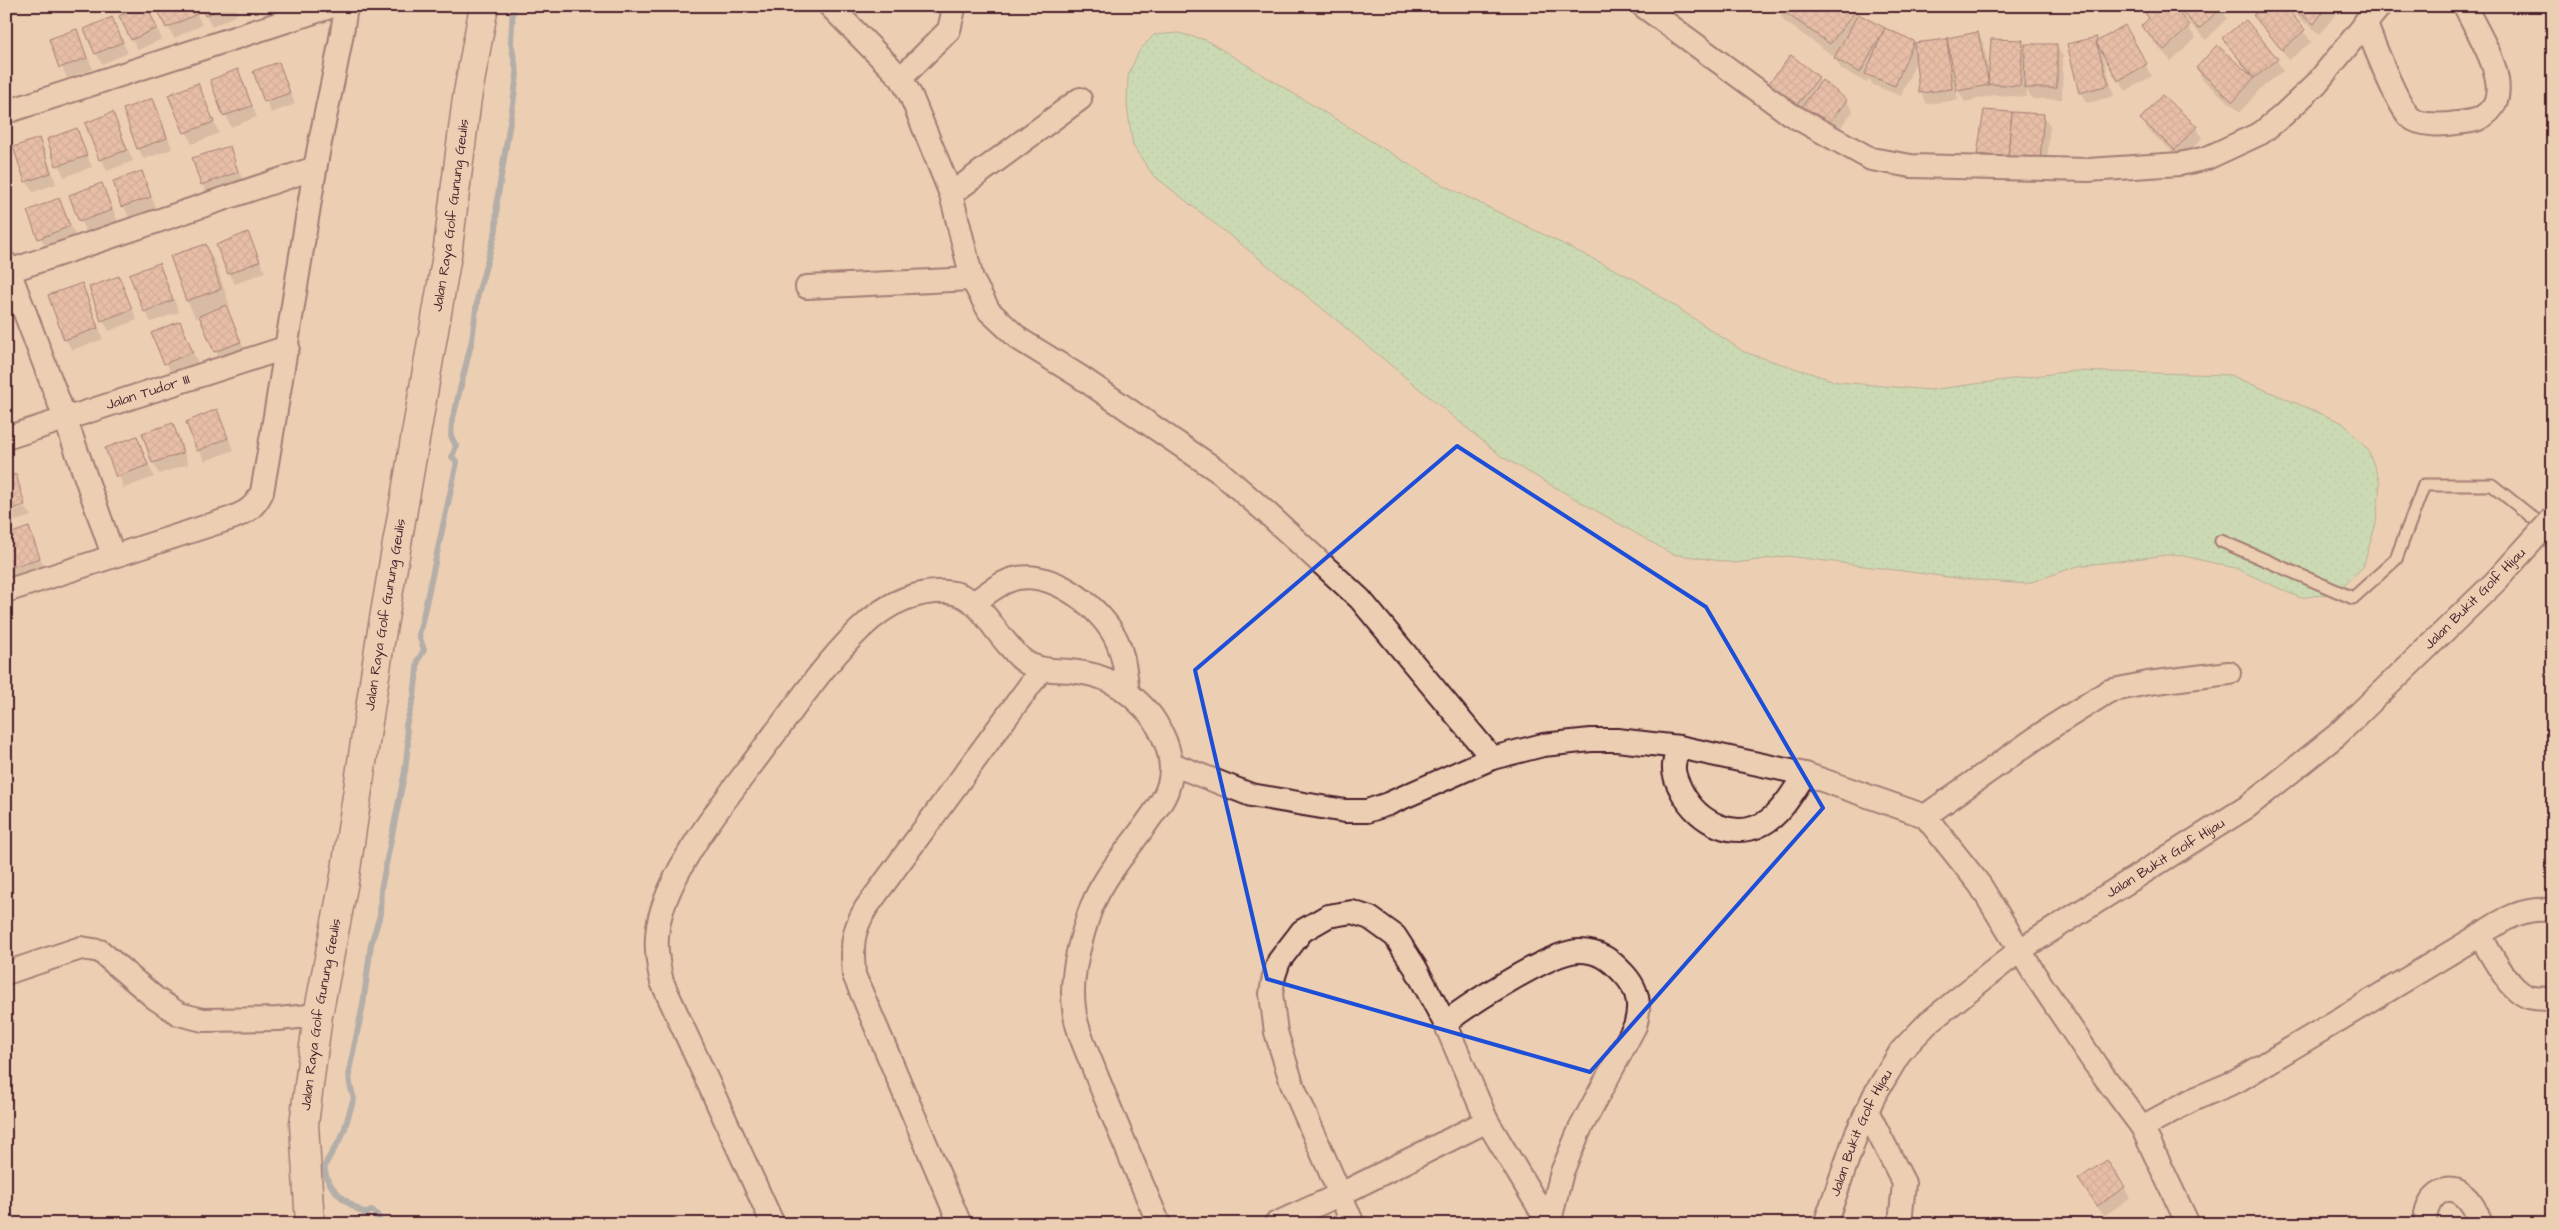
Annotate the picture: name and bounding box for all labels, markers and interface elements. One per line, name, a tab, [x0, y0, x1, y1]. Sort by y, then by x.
street label: Jalan Raya Golf Gunung Geulis	[427, 118, 474, 313]
street label: Jalan Tudor III	[103, 369, 192, 415]
street label: Jalan Raya Golf Gunung Geulis	[360, 517, 411, 712]
street label: Jalan Bukit Golf Hijau	[2420, 544, 2530, 654]
street label: Jalan Bukit Golf Hijau	[2102, 813, 2229, 903]
street label: Jalan Raya Golf Gunung Geulis	[296, 917, 347, 1112]
street label: Jalan Bukit Golf Hijau	[1825, 1066, 1898, 1199]

